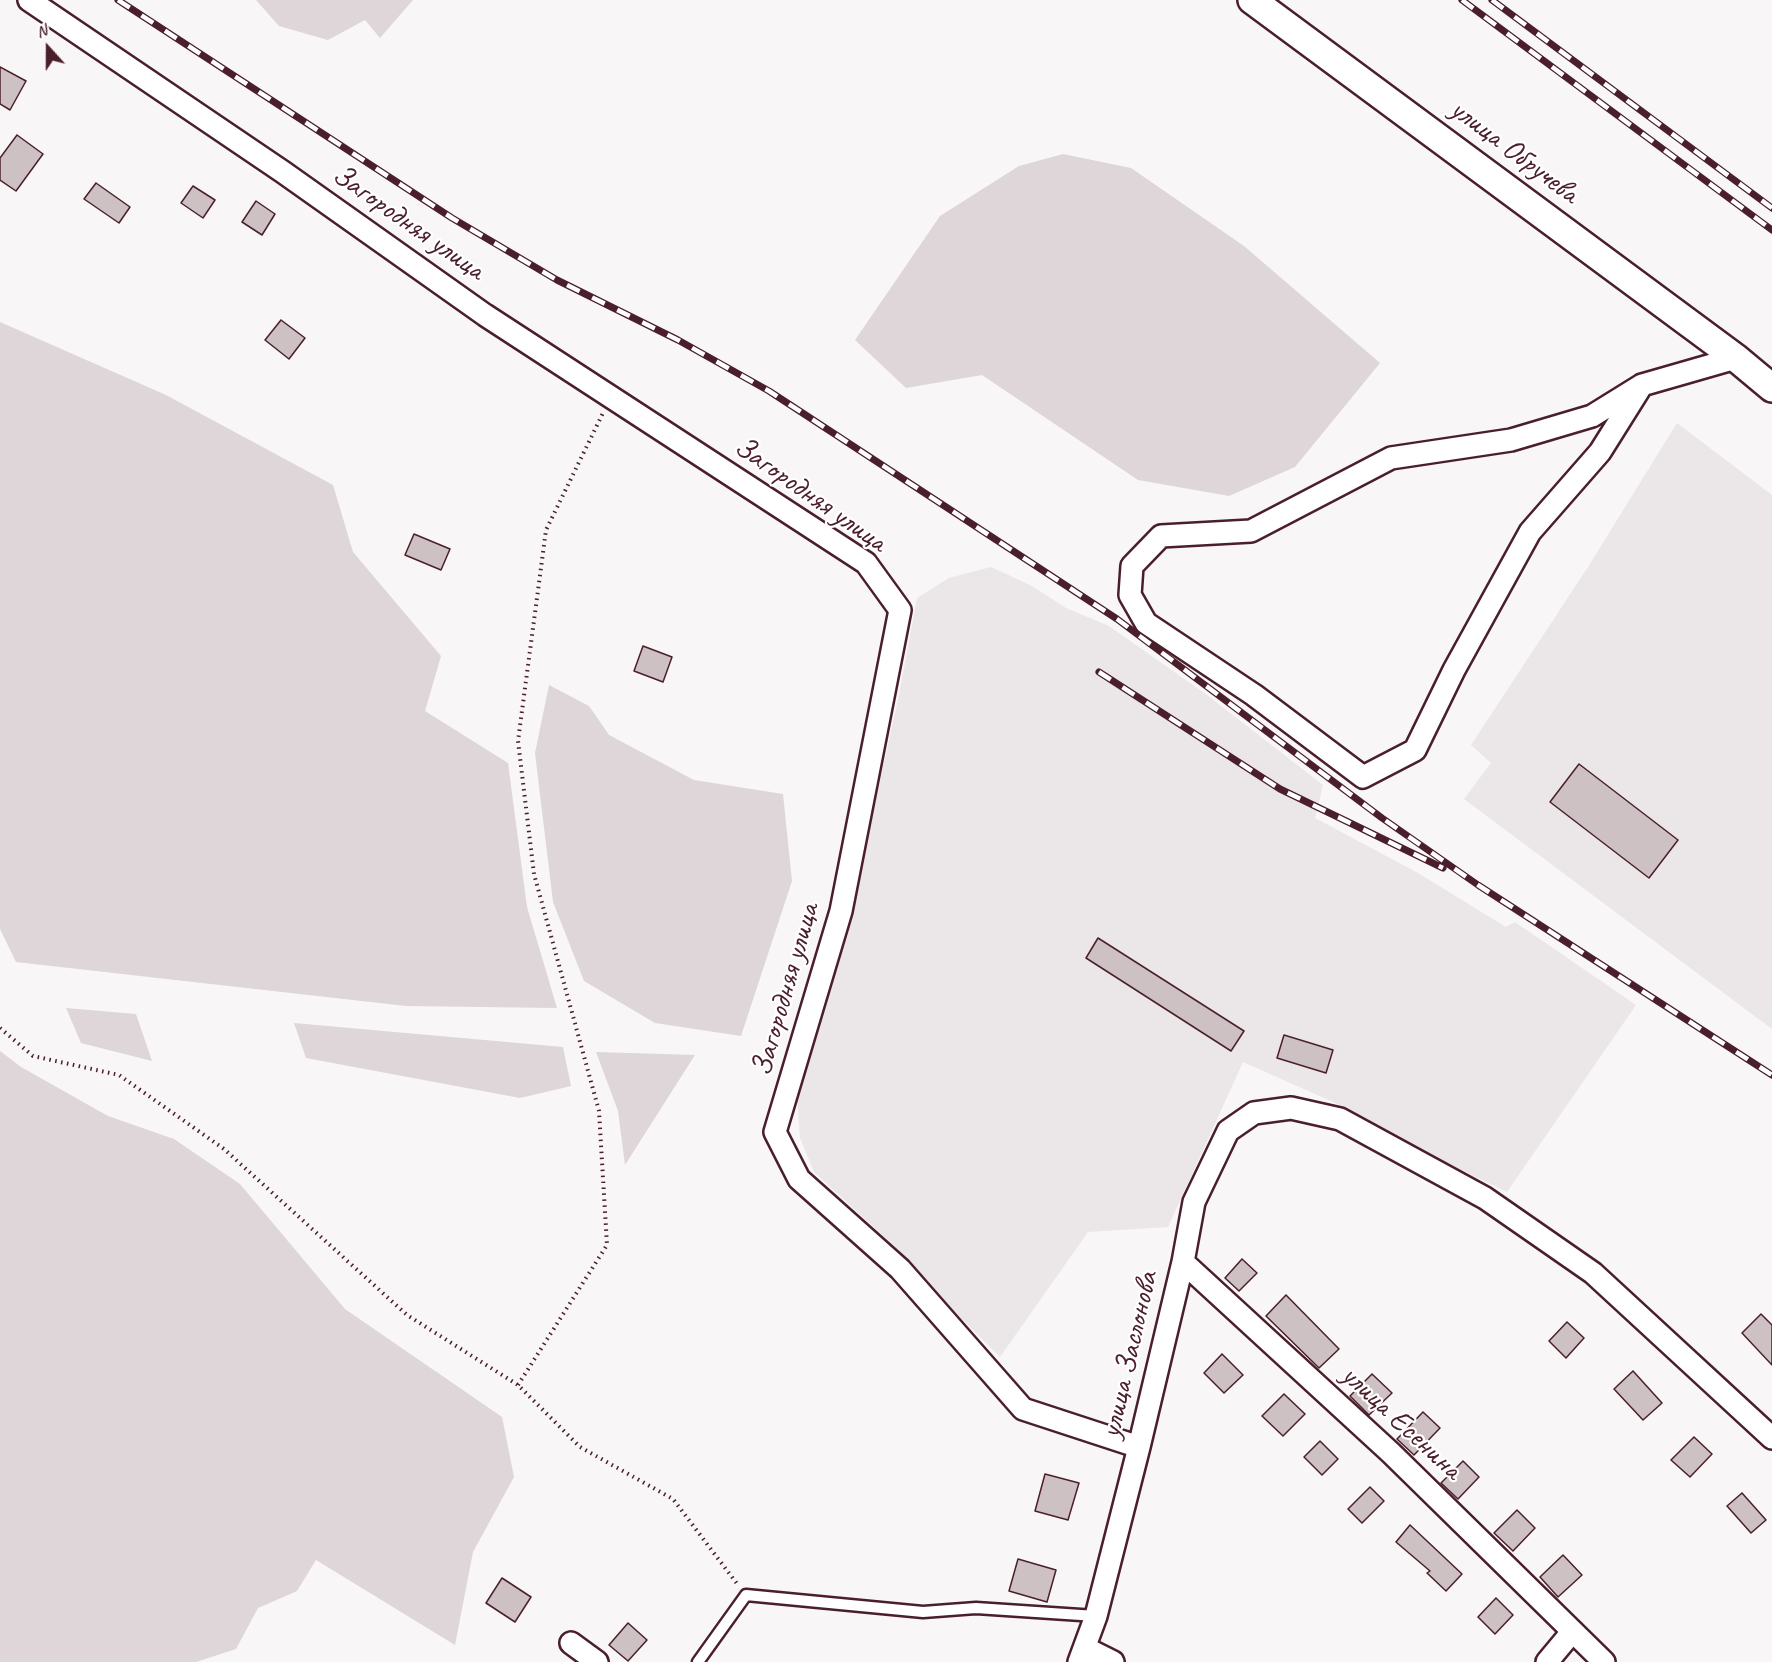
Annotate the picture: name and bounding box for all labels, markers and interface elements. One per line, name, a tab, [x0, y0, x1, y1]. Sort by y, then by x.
north arrow	[18, 18, 78, 78]
text: N	[33, 20, 50, 42]
street label: улица Обручева	[1443, 92, 1585, 212]
street label: Загородняя улица	[325, 157, 491, 289]
street label: Загородняя улица	[727, 429, 893, 561]
street label: Загородняя улица	[744, 900, 828, 1080]
street label: улица Заслонова	[1093, 1268, 1167, 1442]
street label: улица Есенина	[1333, 1358, 1469, 1488]

